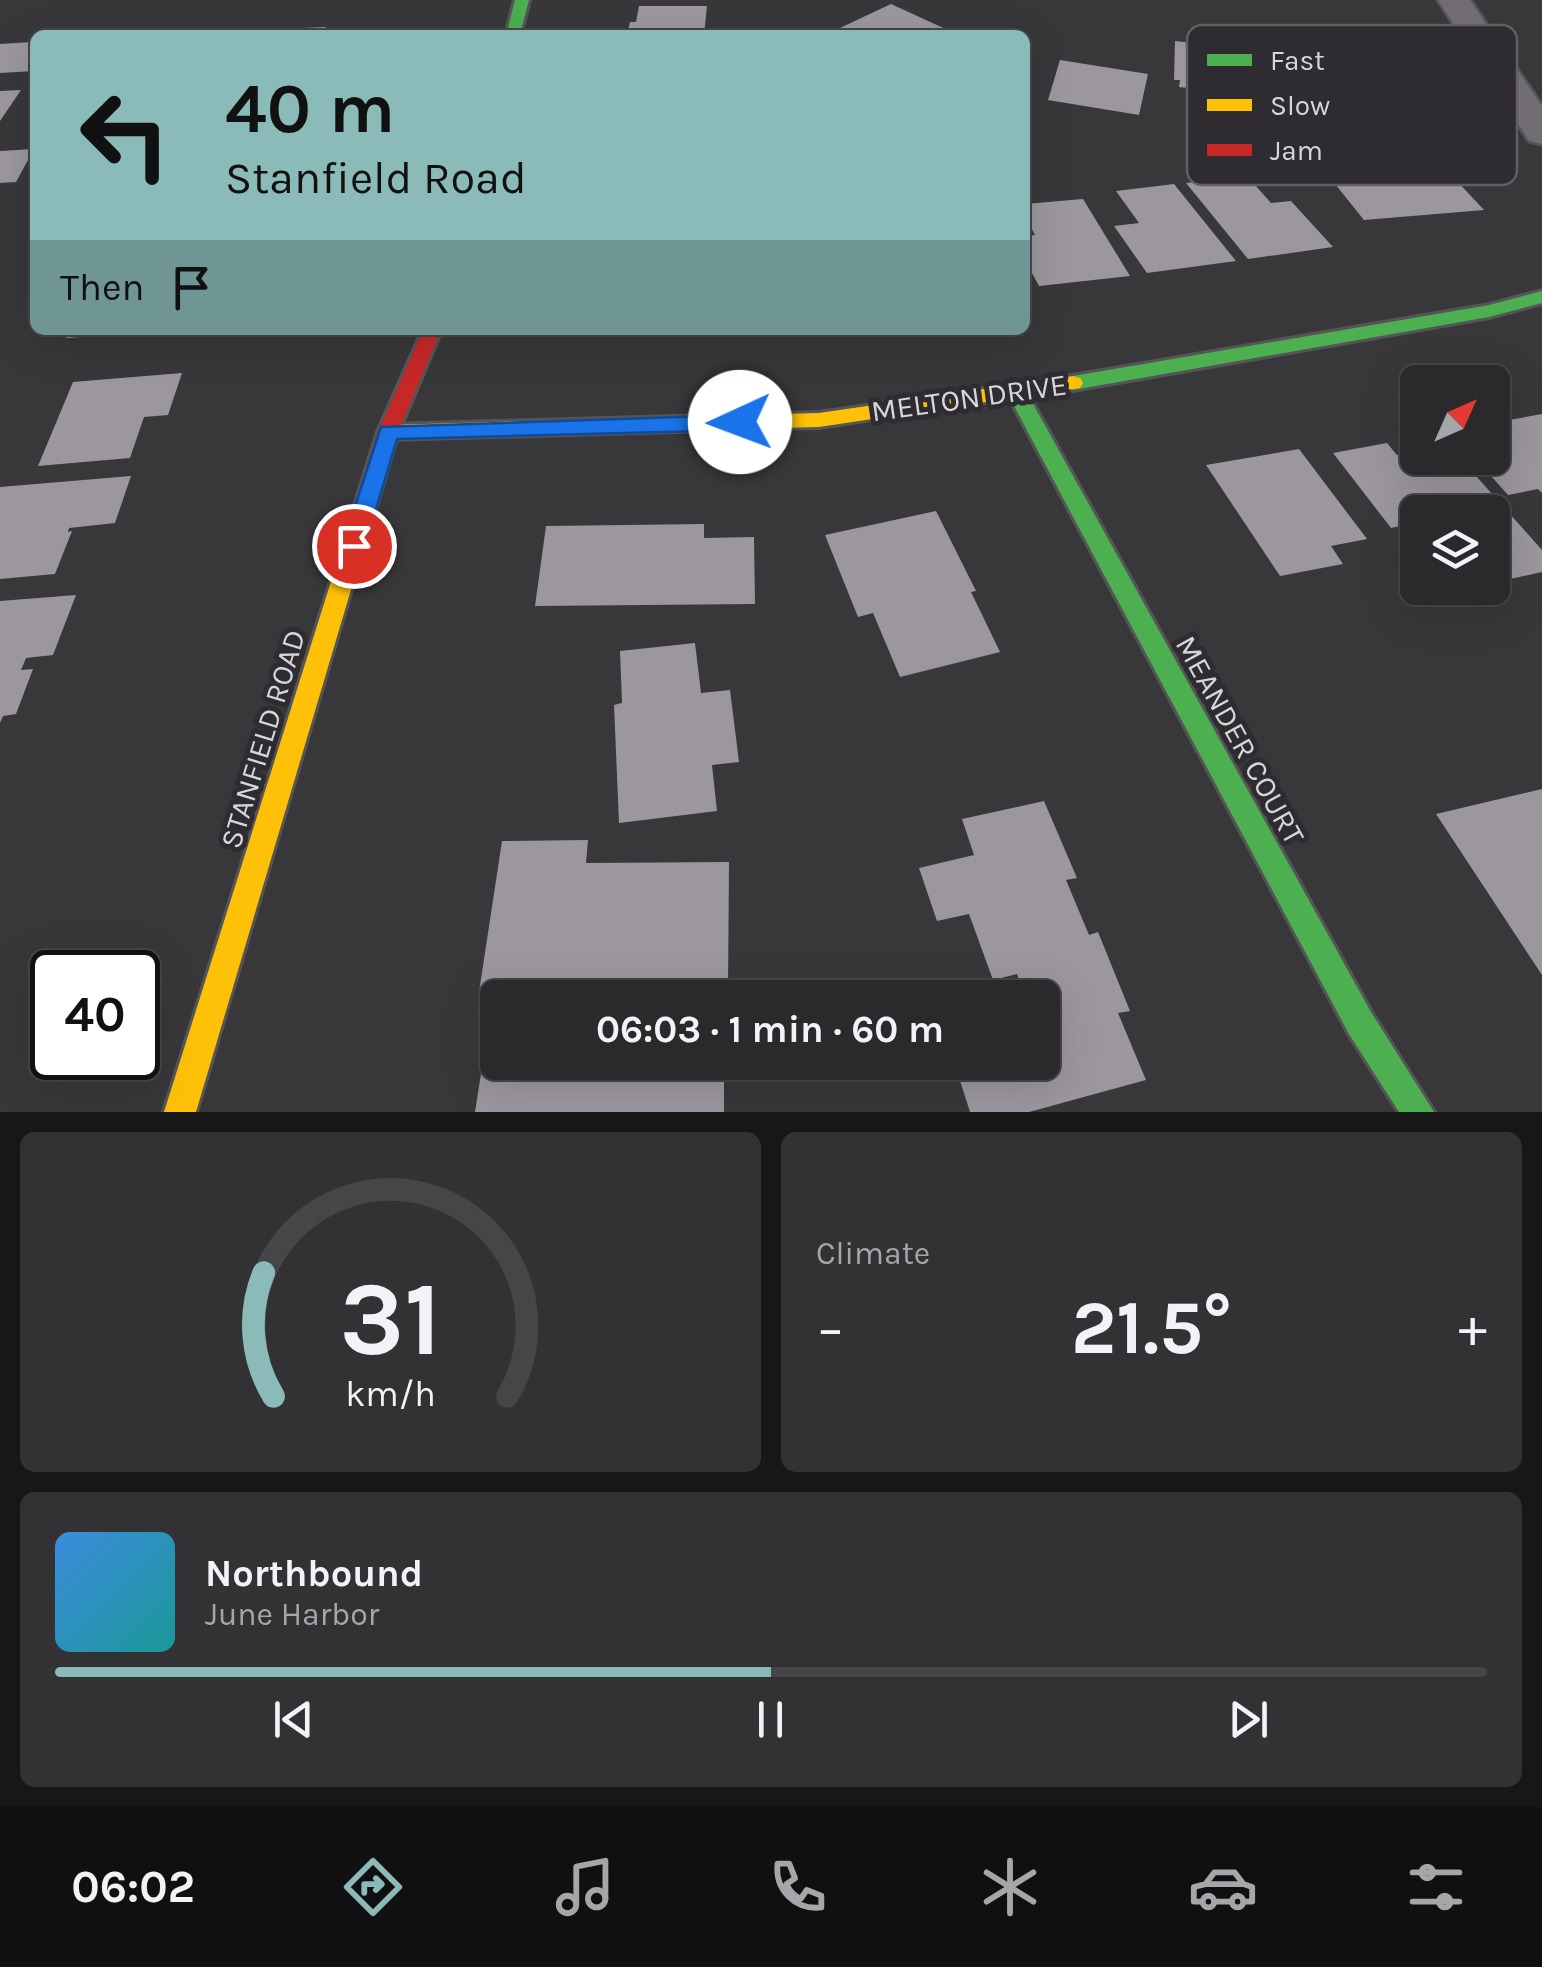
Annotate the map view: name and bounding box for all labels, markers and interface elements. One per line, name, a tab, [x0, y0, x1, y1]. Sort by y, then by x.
legend	[1187, 25, 1517, 185]
text: Fast	[1270, 44, 1325, 77]
text: 40 m	[225, 68, 395, 150]
icon: left	[60, 70, 190, 200]
text: Slow	[1270, 89, 1330, 122]
text: Jam	[1270, 134, 1323, 167]
text: Stanfield Road	[225, 152, 527, 204]
icon: arrive	[164, 260, 219, 315]
text: Then	[60, 265, 144, 310]
north arrow	[1400, 365, 1510, 475]
map controls	[1400, 365, 1510, 605]
street label: MELTON DRIVE	[869, 366, 1069, 430]
position arrow	[688, 370, 792, 474]
button: layers	[1400, 495, 1510, 605]
pin	[312, 504, 397, 589]
icon: arrive	[327, 519, 382, 574]
street label: STANFIELD ROAD	[213, 625, 313, 853]
street label: MEANDER COURT	[1168, 629, 1312, 851]
speed limit sign: 40	[30, 950, 160, 1080]
text: 06:03 · 1 min · 60 m	[596, 1007, 944, 1052]
text: Climate	[816, 1235, 930, 1272]
text: 31	[340, 1259, 441, 1380]
text: 21.5°	[1071, 1284, 1232, 1372]
text: −	[816, 1296, 845, 1360]
text: +	[1458, 1296, 1487, 1360]
text: km/h	[345, 1373, 436, 1415]
text: Northbound	[205, 1551, 423, 1596]
text: June Harbor	[205, 1596, 379, 1633]
icon: previous	[266, 1692, 321, 1747]
icon: pause	[743, 1692, 798, 1747]
icon: next	[1221, 1692, 1276, 1747]
icon: directions	[338, 1852, 408, 1922]
icon: music	[550, 1852, 620, 1922]
icon: phone	[763, 1852, 833, 1922]
icon: climate	[975, 1852, 1045, 1922]
icon: car	[1188, 1852, 1258, 1922]
icon: filters	[1401, 1852, 1471, 1922]
text: 06:02	[71, 1861, 195, 1913]

